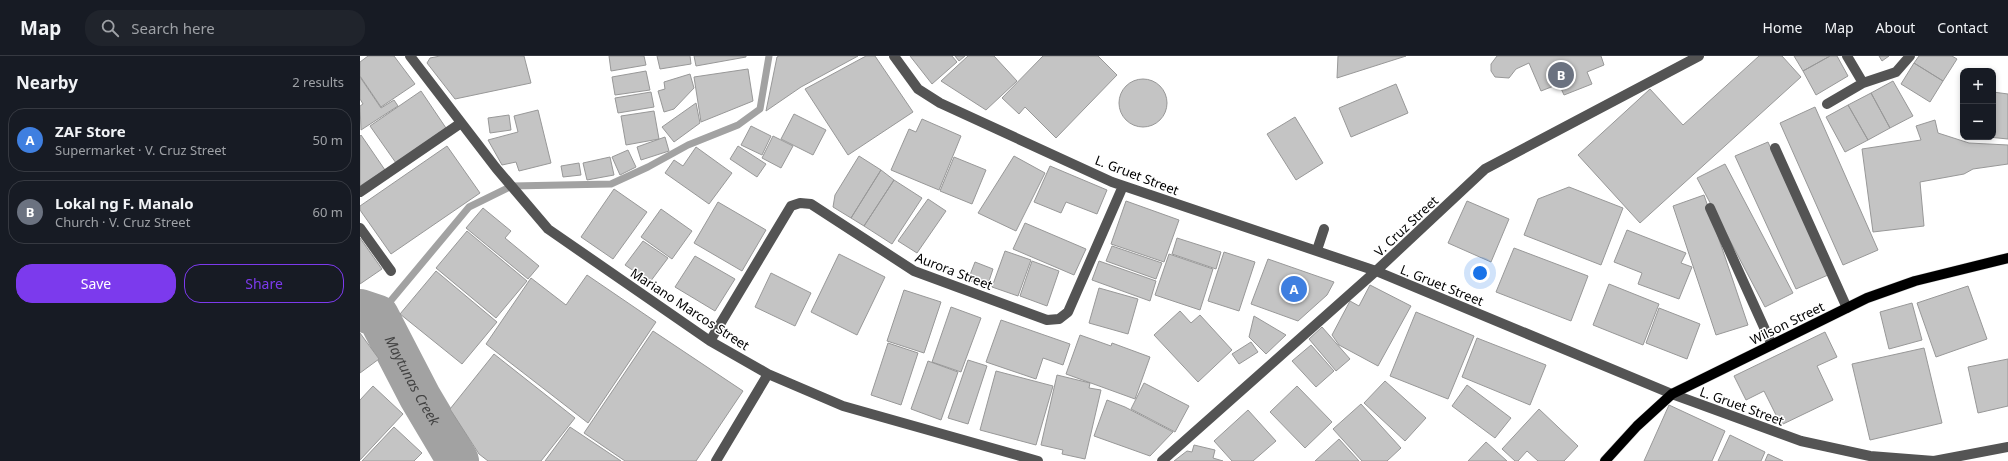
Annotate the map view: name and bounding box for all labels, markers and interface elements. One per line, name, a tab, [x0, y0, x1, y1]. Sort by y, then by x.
search box	[85, 10, 365, 46]
text: Map	[20, 15, 61, 41]
icon: search	[99, 17, 121, 39]
text: Search here	[131, 18, 215, 38]
text: Home	[1763, 18, 1802, 37]
text: Map	[1824, 18, 1854, 37]
text: About	[1876, 18, 1915, 37]
text: Contact	[1937, 18, 1988, 37]
pin: B	[1548, 60, 1574, 90]
map controls	[1960, 68, 1996, 140]
button: +	[1960, 68, 1996, 104]
text: Nearby	[16, 71, 78, 94]
text: 2 results	[292, 73, 344, 91]
button: −	[1960, 104, 1996, 140]
text: ZAF Store	[55, 121, 126, 141]
text: A	[26, 131, 35, 149]
text: 50 m	[313, 131, 343, 149]
text: Supermarket · V. Cruz Street	[55, 141, 226, 159]
street label: L. Gruet Street	[1093, 151, 1182, 199]
street label: V. Cruz Street	[1370, 191, 1442, 260]
text: Lokal ng F. Manalo	[55, 193, 194, 213]
text: B	[26, 203, 34, 221]
text: 60 m	[313, 203, 343, 221]
text: Church · V. Cruz Street	[55, 213, 190, 231]
street label: Aurora Street	[913, 248, 995, 294]
street label: L. Gruet Street	[1398, 260, 1487, 310]
your location	[1470, 263, 1490, 283]
button: Save	[16, 264, 176, 303]
button: Share	[184, 264, 344, 303]
street label: Mariano Marcos Street	[627, 264, 753, 354]
pin: A	[1281, 274, 1307, 304]
street label: Wilson Street	[1747, 297, 1827, 349]
water label: Maytunas Creek	[381, 332, 445, 430]
street label: L. Gruet Street	[1697, 382, 1787, 430]

